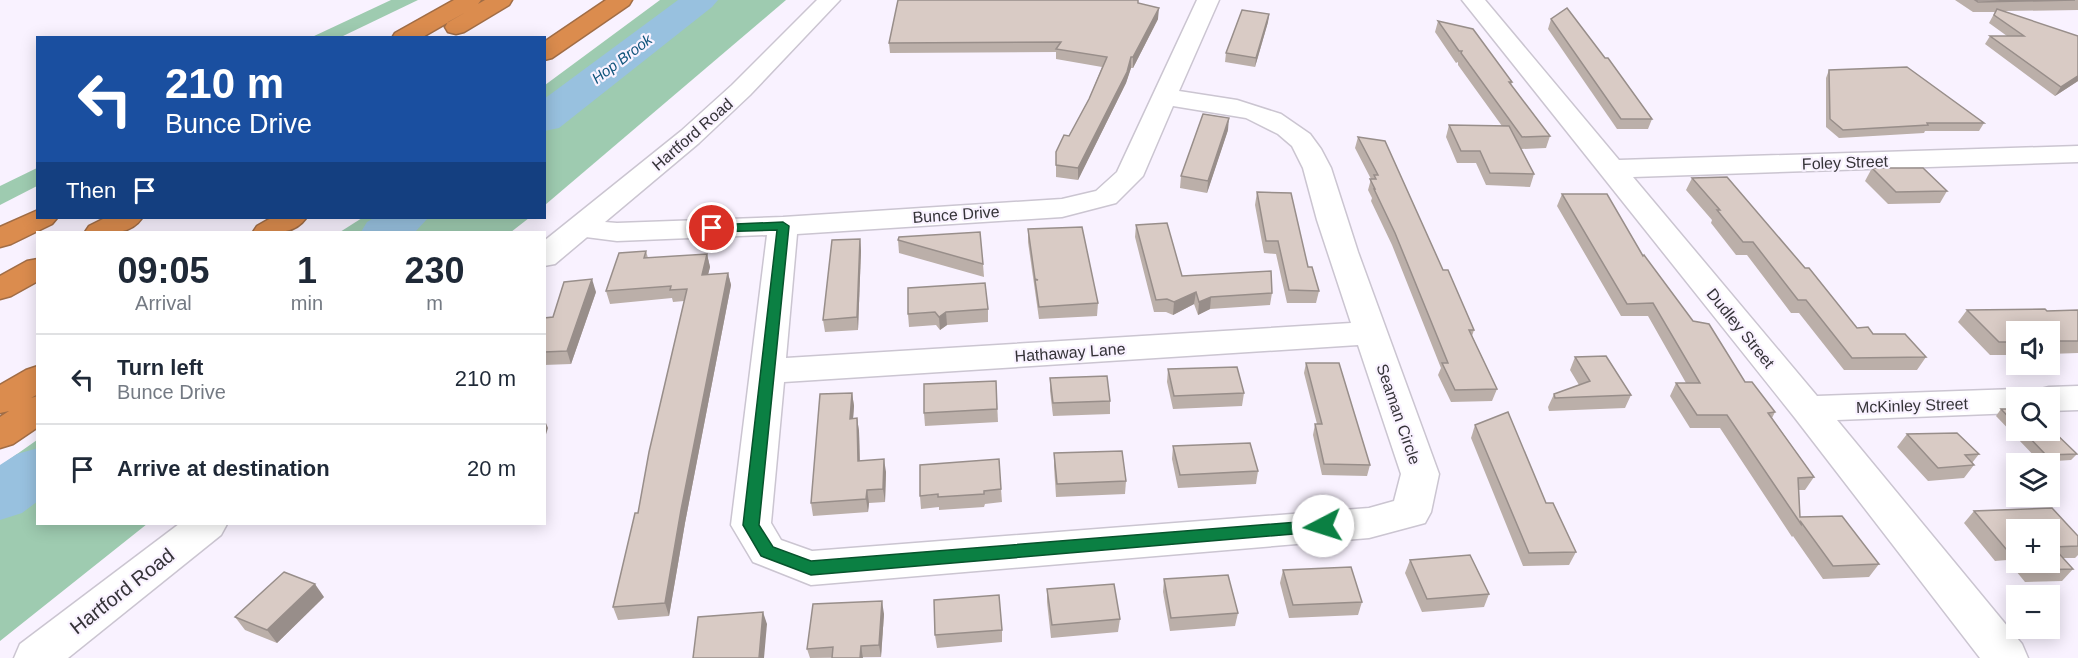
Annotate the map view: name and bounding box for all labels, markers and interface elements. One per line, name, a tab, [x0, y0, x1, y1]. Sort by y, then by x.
water label: Hop Brook	[588, 30, 656, 87]
icon: left	[66, 60, 144, 138]
text: 210 m	[165, 60, 284, 107]
street label: Hartford Road	[649, 95, 736, 174]
text: Bunce Drive	[165, 109, 312, 139]
street label: Foley Street	[1802, 152, 1889, 172]
icon: arrive	[128, 174, 161, 207]
text: Then	[66, 178, 116, 203]
pin	[686, 202, 737, 253]
street label: Bunce Drive	[912, 203, 1000, 226]
icon: arrive	[695, 211, 728, 244]
text: 09:05	[117, 250, 209, 291]
text: 1	[297, 250, 317, 291]
text: 230	[404, 250, 465, 291]
street label: Dudley Street	[1704, 285, 1778, 372]
text: Arrival	[135, 292, 192, 314]
text: min	[291, 292, 323, 314]
text: m	[426, 292, 443, 314]
map controls	[2006, 321, 2060, 639]
button: sound	[2006, 321, 2060, 375]
street label: Hathaway Lane	[1014, 340, 1126, 365]
text: Turn left	[117, 355, 203, 380]
street label: Seaman Circle	[1373, 362, 1424, 467]
icon: left	[66, 363, 99, 396]
text: 210 m	[455, 366, 516, 391]
text: Bunce Drive	[117, 381, 226, 403]
button: search	[2006, 387, 2060, 441]
street label: McKinley Street	[1856, 395, 1969, 416]
icon: arrive	[66, 453, 99, 486]
button: layers	[2006, 453, 2060, 507]
text: Arrive at destination	[117, 456, 330, 481]
text: 20 m	[467, 456, 516, 481]
position arrow	[1291, 494, 1355, 558]
button: +	[2006, 519, 2060, 573]
street label: Hartford Road	[66, 544, 178, 638]
button: −	[2006, 585, 2060, 639]

